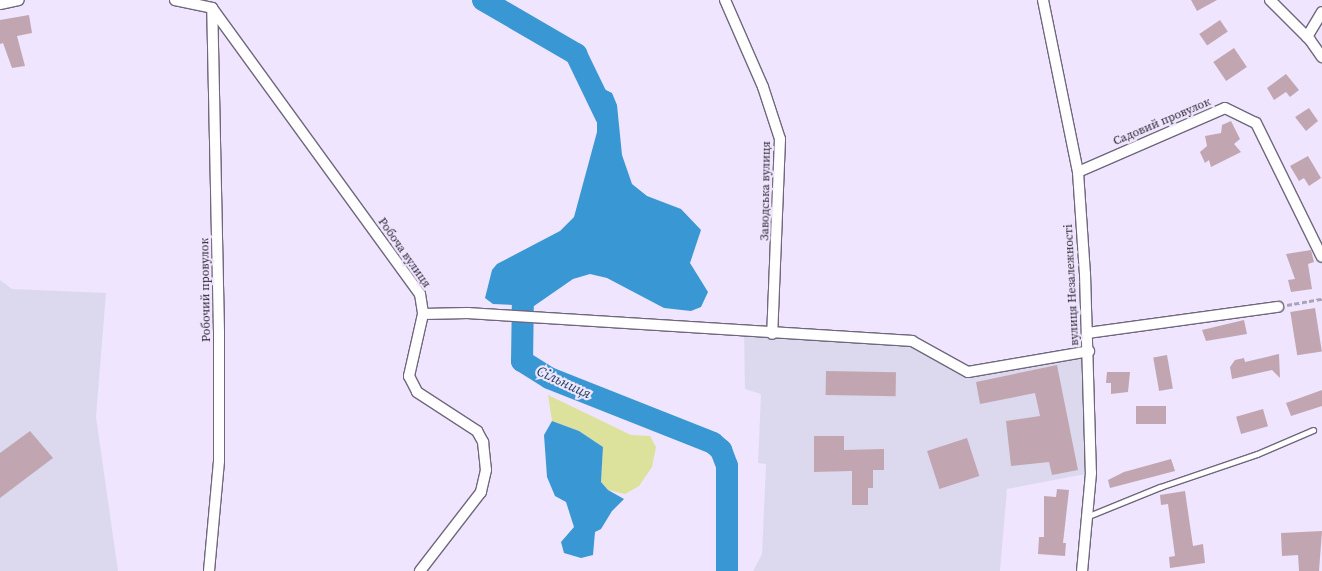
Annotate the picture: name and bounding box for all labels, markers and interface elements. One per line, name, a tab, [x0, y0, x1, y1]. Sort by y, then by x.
street label: Садовий провулок	[1111, 95, 1213, 149]
street label: Заводська вулиця	[758, 141, 774, 241]
street label: Робоча вулиця	[375, 215, 433, 291]
street label: вулиця Незалежності	[1062, 224, 1082, 346]
street label: Робочий провулок	[198, 238, 214, 342]
water label: Сільниця	[534, 362, 594, 402]

